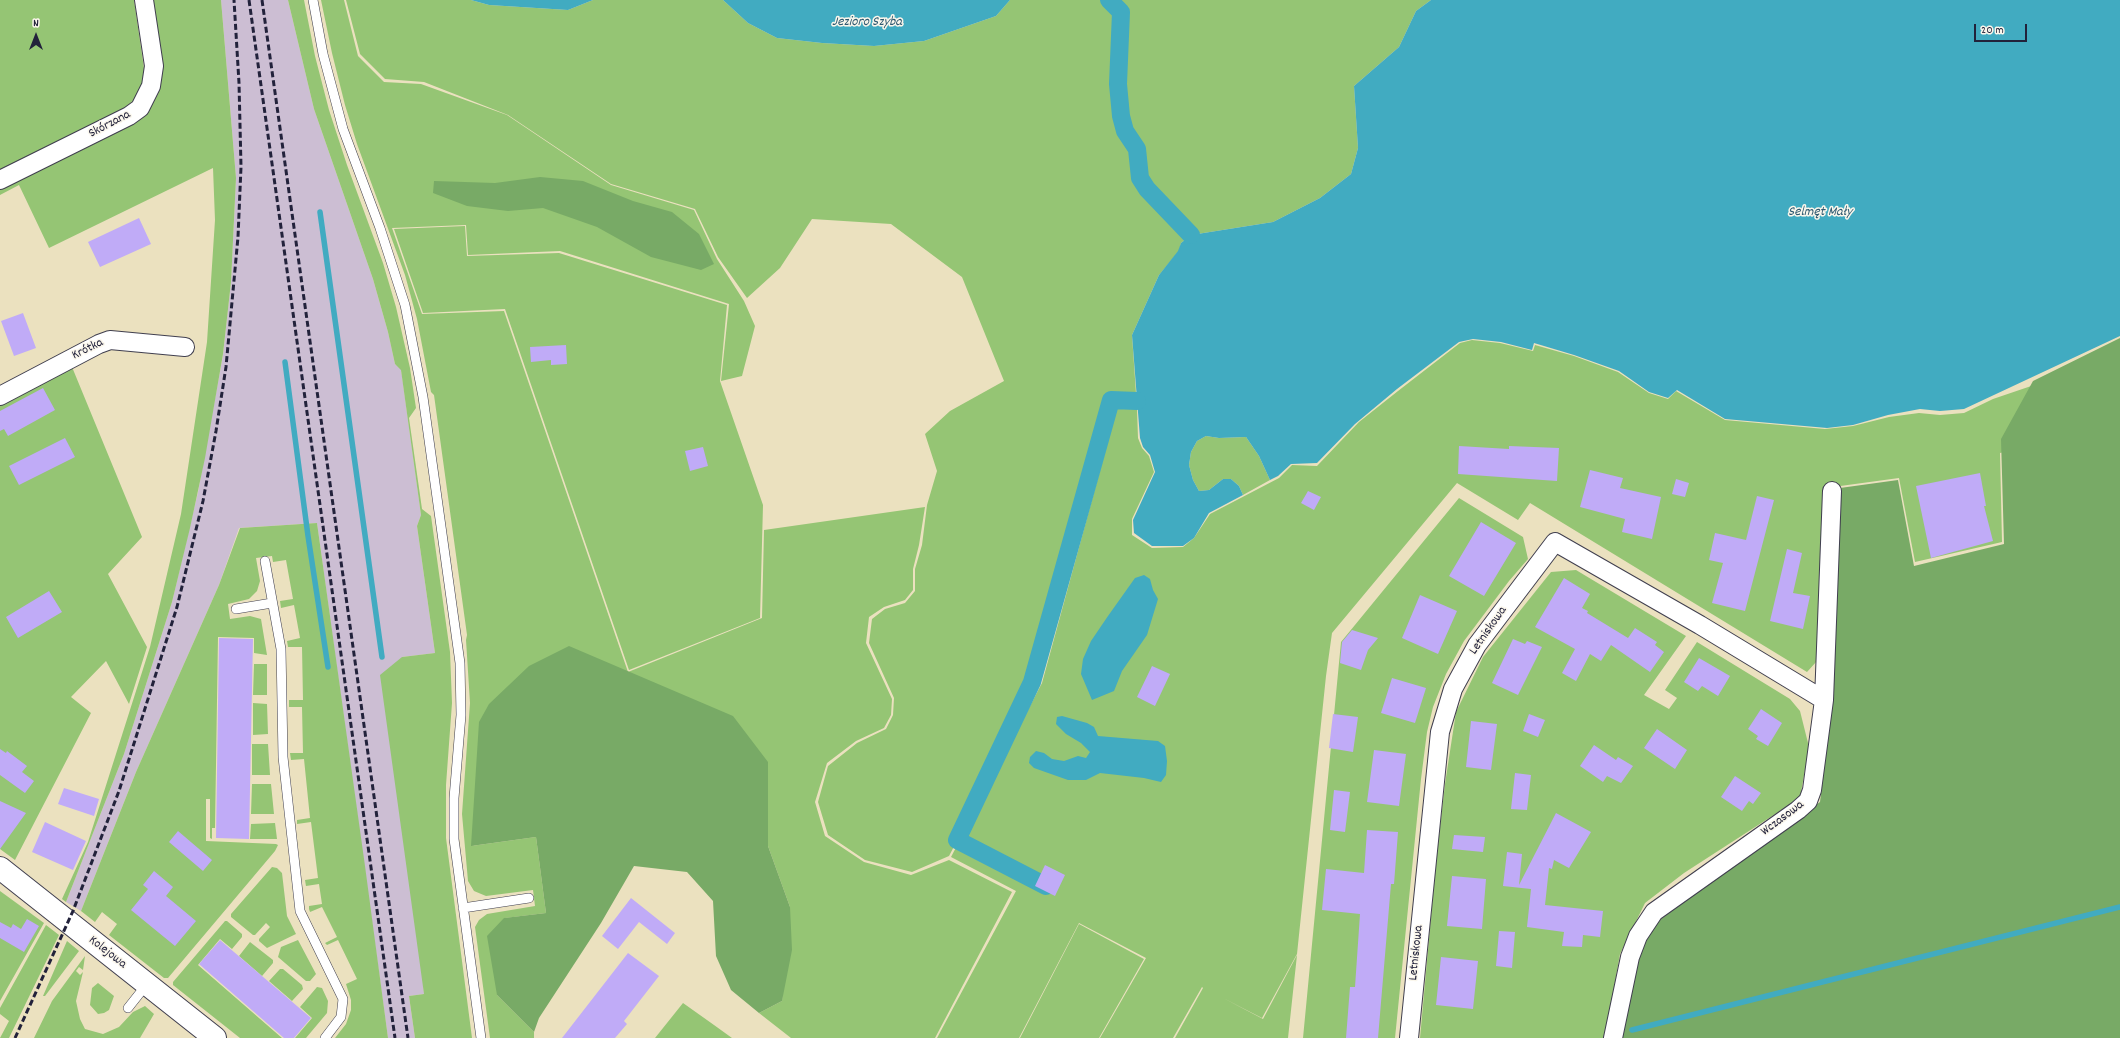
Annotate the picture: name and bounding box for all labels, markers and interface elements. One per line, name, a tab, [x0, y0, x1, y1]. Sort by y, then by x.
water label: Jezioro Szyba	[832, 15, 902, 31]
north arrow	[16, 16, 56, 56]
text: N	[33, 16, 39, 32]
scale bar	[1976, 16, 2029, 42]
text: 20 m	[1981, 22, 2004, 39]
street label: Skórzana	[87, 108, 133, 142]
water label: Selmęt Mały	[1788, 205, 1852, 221]
street label: Krótka	[70, 336, 106, 364]
street label: Letniskowa	[1467, 604, 1511, 658]
street label: Wczasowa	[1759, 798, 1807, 840]
street label: Letniskowa	[1406, 925, 1428, 981]
street label: Kolejowa	[85, 933, 129, 973]

